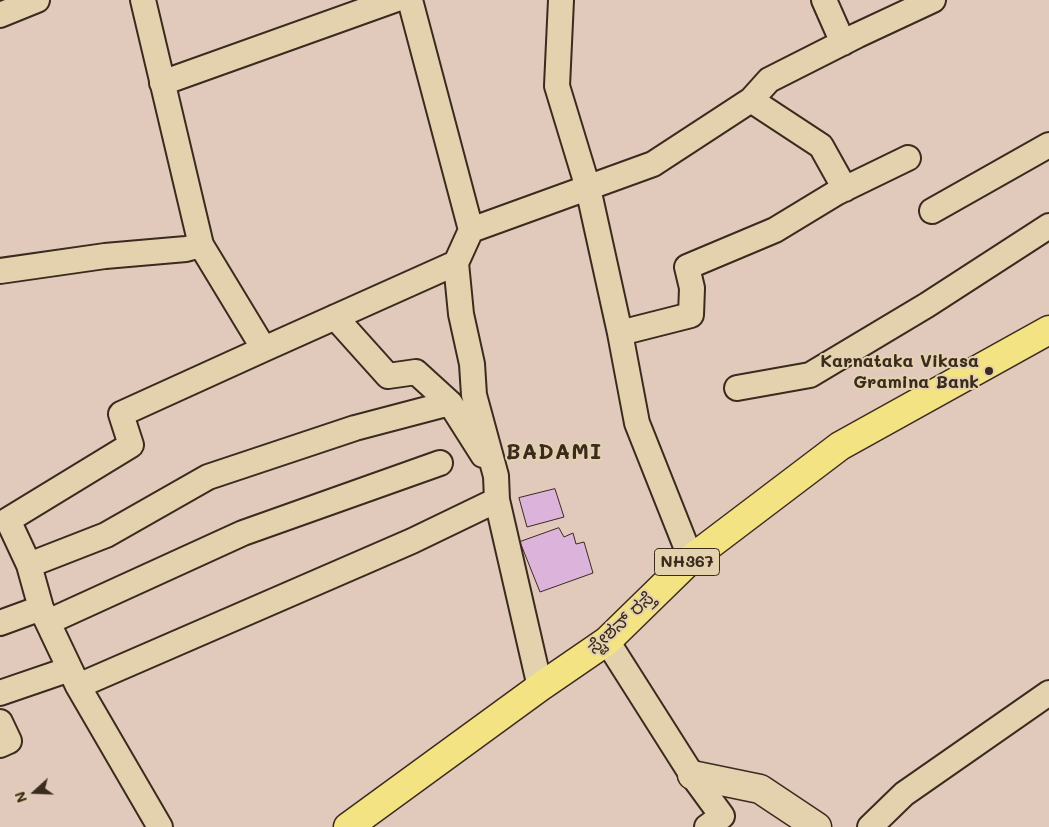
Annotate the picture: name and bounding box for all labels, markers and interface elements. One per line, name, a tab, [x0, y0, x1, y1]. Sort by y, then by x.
place label: Karnataka Vikasa Gramina Bank	[820, 350, 979, 392]
marker: Karnataka Vikasa Gramina Bank	[983, 365, 995, 377]
district label: BADAMI	[505, 439, 603, 465]
road number: NH367	[654, 548, 720, 576]
street label: ಸ್ಟೇಶನ್ ರಸ್ತೆ	[583, 587, 659, 659]
north arrow	[10, 767, 60, 817]
text: N	[10, 789, 31, 806]

